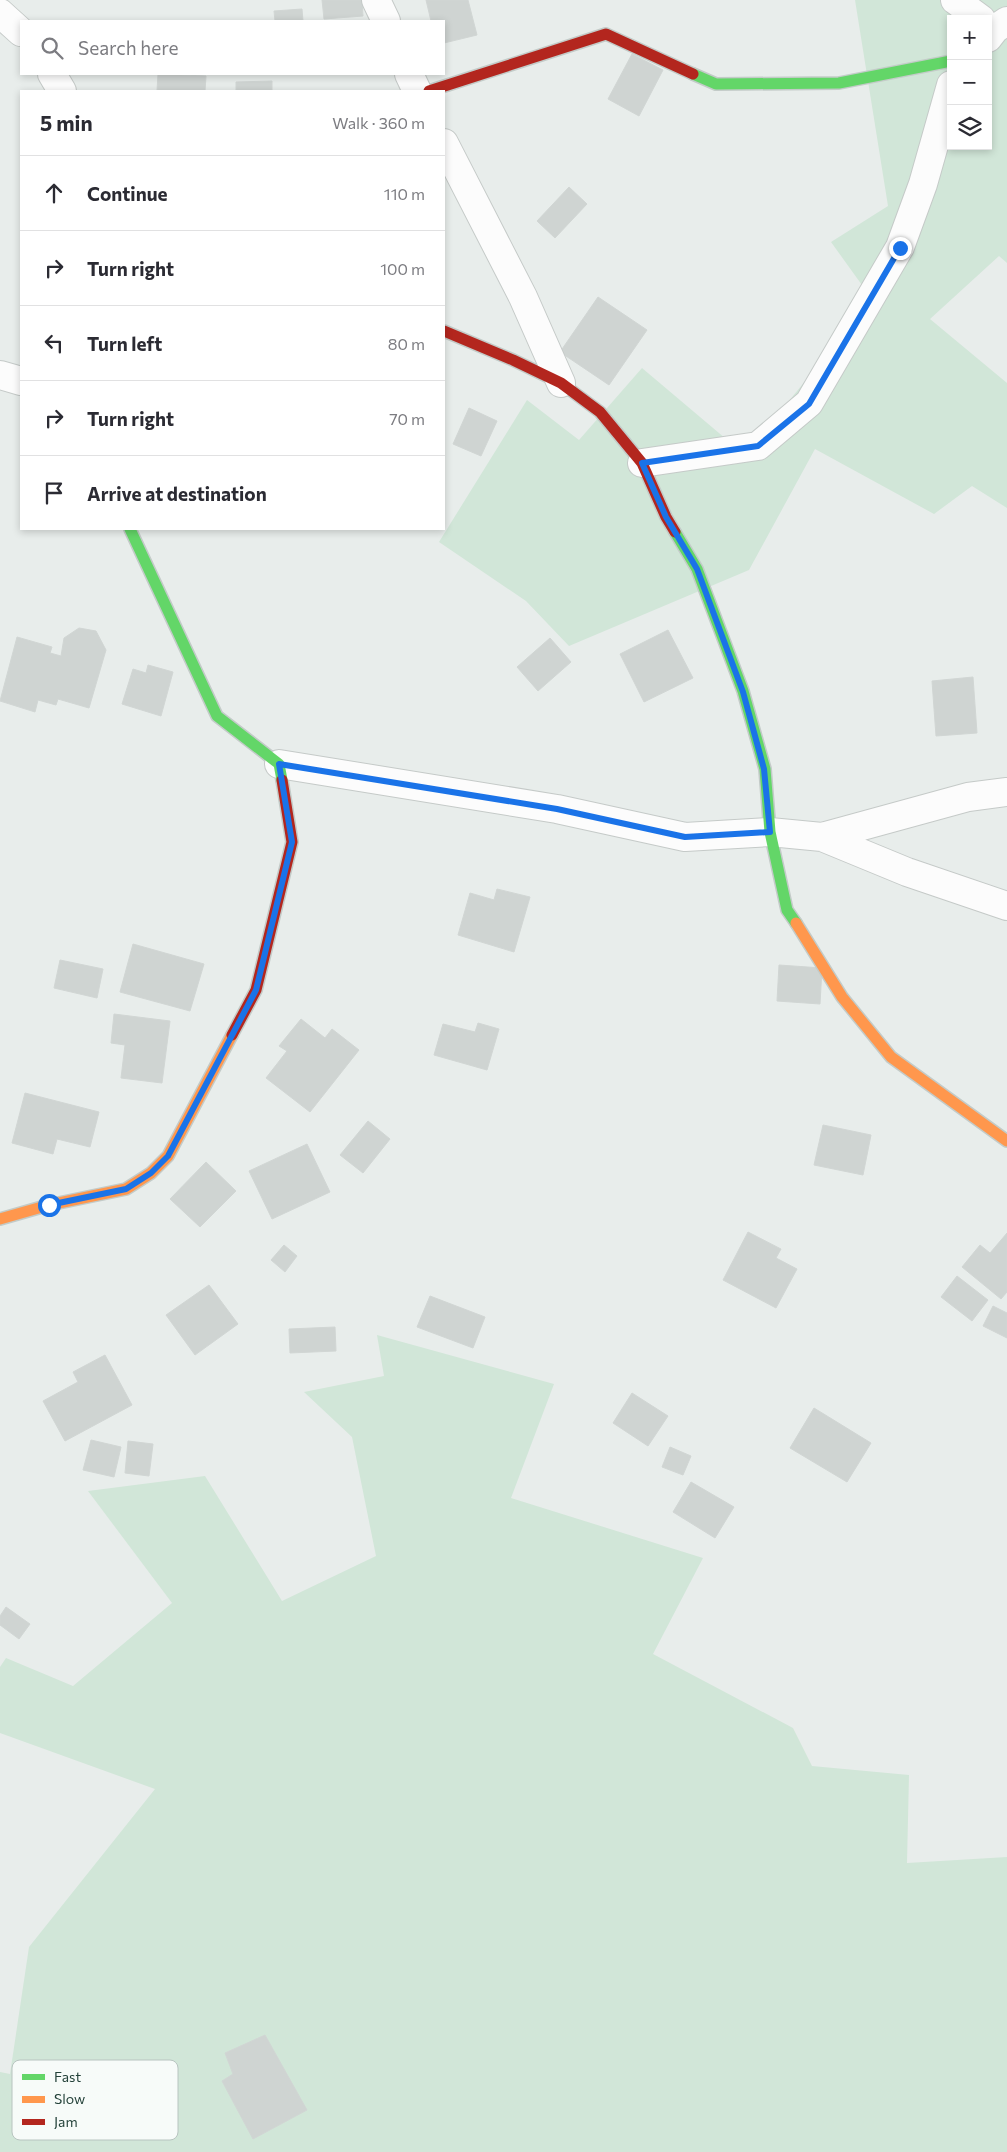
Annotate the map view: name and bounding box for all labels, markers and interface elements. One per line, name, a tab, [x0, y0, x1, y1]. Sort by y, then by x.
map controls	[947, 15, 992, 150]
button: +	[947, 15, 992, 60]
search box	[20, 20, 445, 75]
icon: search	[38, 34, 66, 62]
text: Search here	[78, 36, 178, 59]
button: −	[947, 60, 992, 105]
button: layers	[947, 105, 992, 150]
text: 5 min	[40, 110, 93, 135]
text: Walk · 360 m	[332, 113, 425, 132]
icon: ahead	[40, 179, 68, 207]
text: Continue	[87, 182, 167, 205]
text: 110 m	[384, 184, 425, 203]
route end	[889, 237, 912, 260]
icon: right	[40, 254, 68, 282]
text: Turn right	[87, 257, 174, 280]
text: 100 m	[380, 259, 425, 278]
icon: left	[40, 329, 68, 357]
text: Turn left	[87, 332, 162, 355]
text: 80 m	[388, 334, 425, 353]
icon: right	[40, 404, 68, 432]
text: Turn right	[87, 407, 174, 430]
text: 70 m	[389, 409, 425, 428]
icon: arrive	[40, 479, 68, 507]
text: Arrive at destination	[87, 482, 267, 505]
route start	[38, 1194, 61, 1217]
legend	[12, 2060, 178, 2140]
text: Fast	[54, 2068, 81, 2085]
text: Slow	[54, 2090, 85, 2107]
text: Jam	[54, 2113, 78, 2130]

